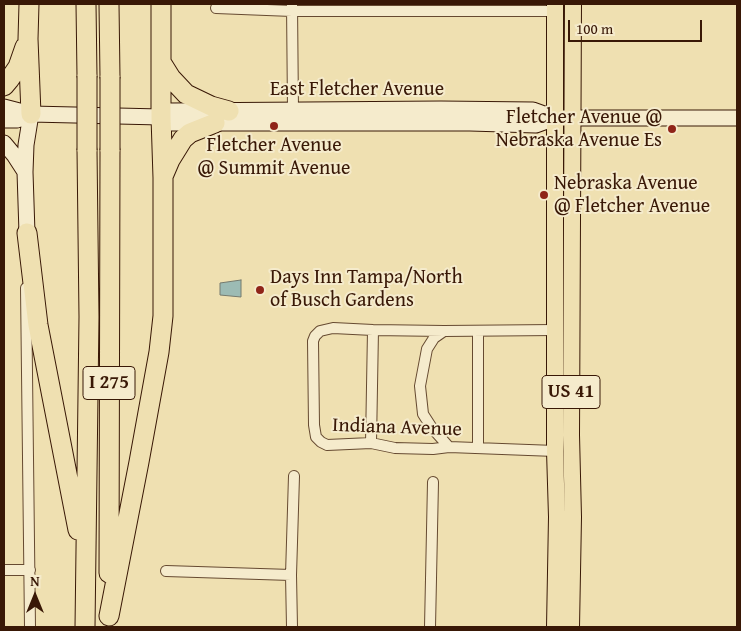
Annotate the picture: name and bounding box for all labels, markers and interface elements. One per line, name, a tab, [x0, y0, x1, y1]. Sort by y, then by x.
scale bar	[571, 10, 705, 42]
text: 100 m	[576, 18, 613, 39]
street label: East Fletcher Avenue	[270, 78, 444, 102]
place label: Fletcher Avenue @ Nebraska Avenue Es	[496, 106, 662, 153]
marker: Fletcher Avenue @ Summit Avenue	[268, 120, 280, 132]
marker: Fletcher Avenue @ Nebraska Avenue Es	[666, 123, 678, 135]
place label: Fletcher Avenue @ Summit Avenue	[198, 134, 350, 181]
place label: Nebraska Avenue @ Fletcher Avenue	[554, 172, 710, 219]
marker: Nebraska Avenue @ Fletcher Avenue	[538, 189, 550, 201]
place label: Days Inn Tampa/North of Busch Gardens	[270, 266, 463, 313]
marker: Days Inn Tampa/North of Busch Gardens	[254, 284, 266, 296]
road number: I 275	[83, 366, 135, 399]
road number: US 41	[542, 376, 600, 408]
street label: Indiana Avenue	[332, 414, 462, 442]
north arrow	[10, 571, 60, 621]
text: N	[30, 571, 40, 591]

